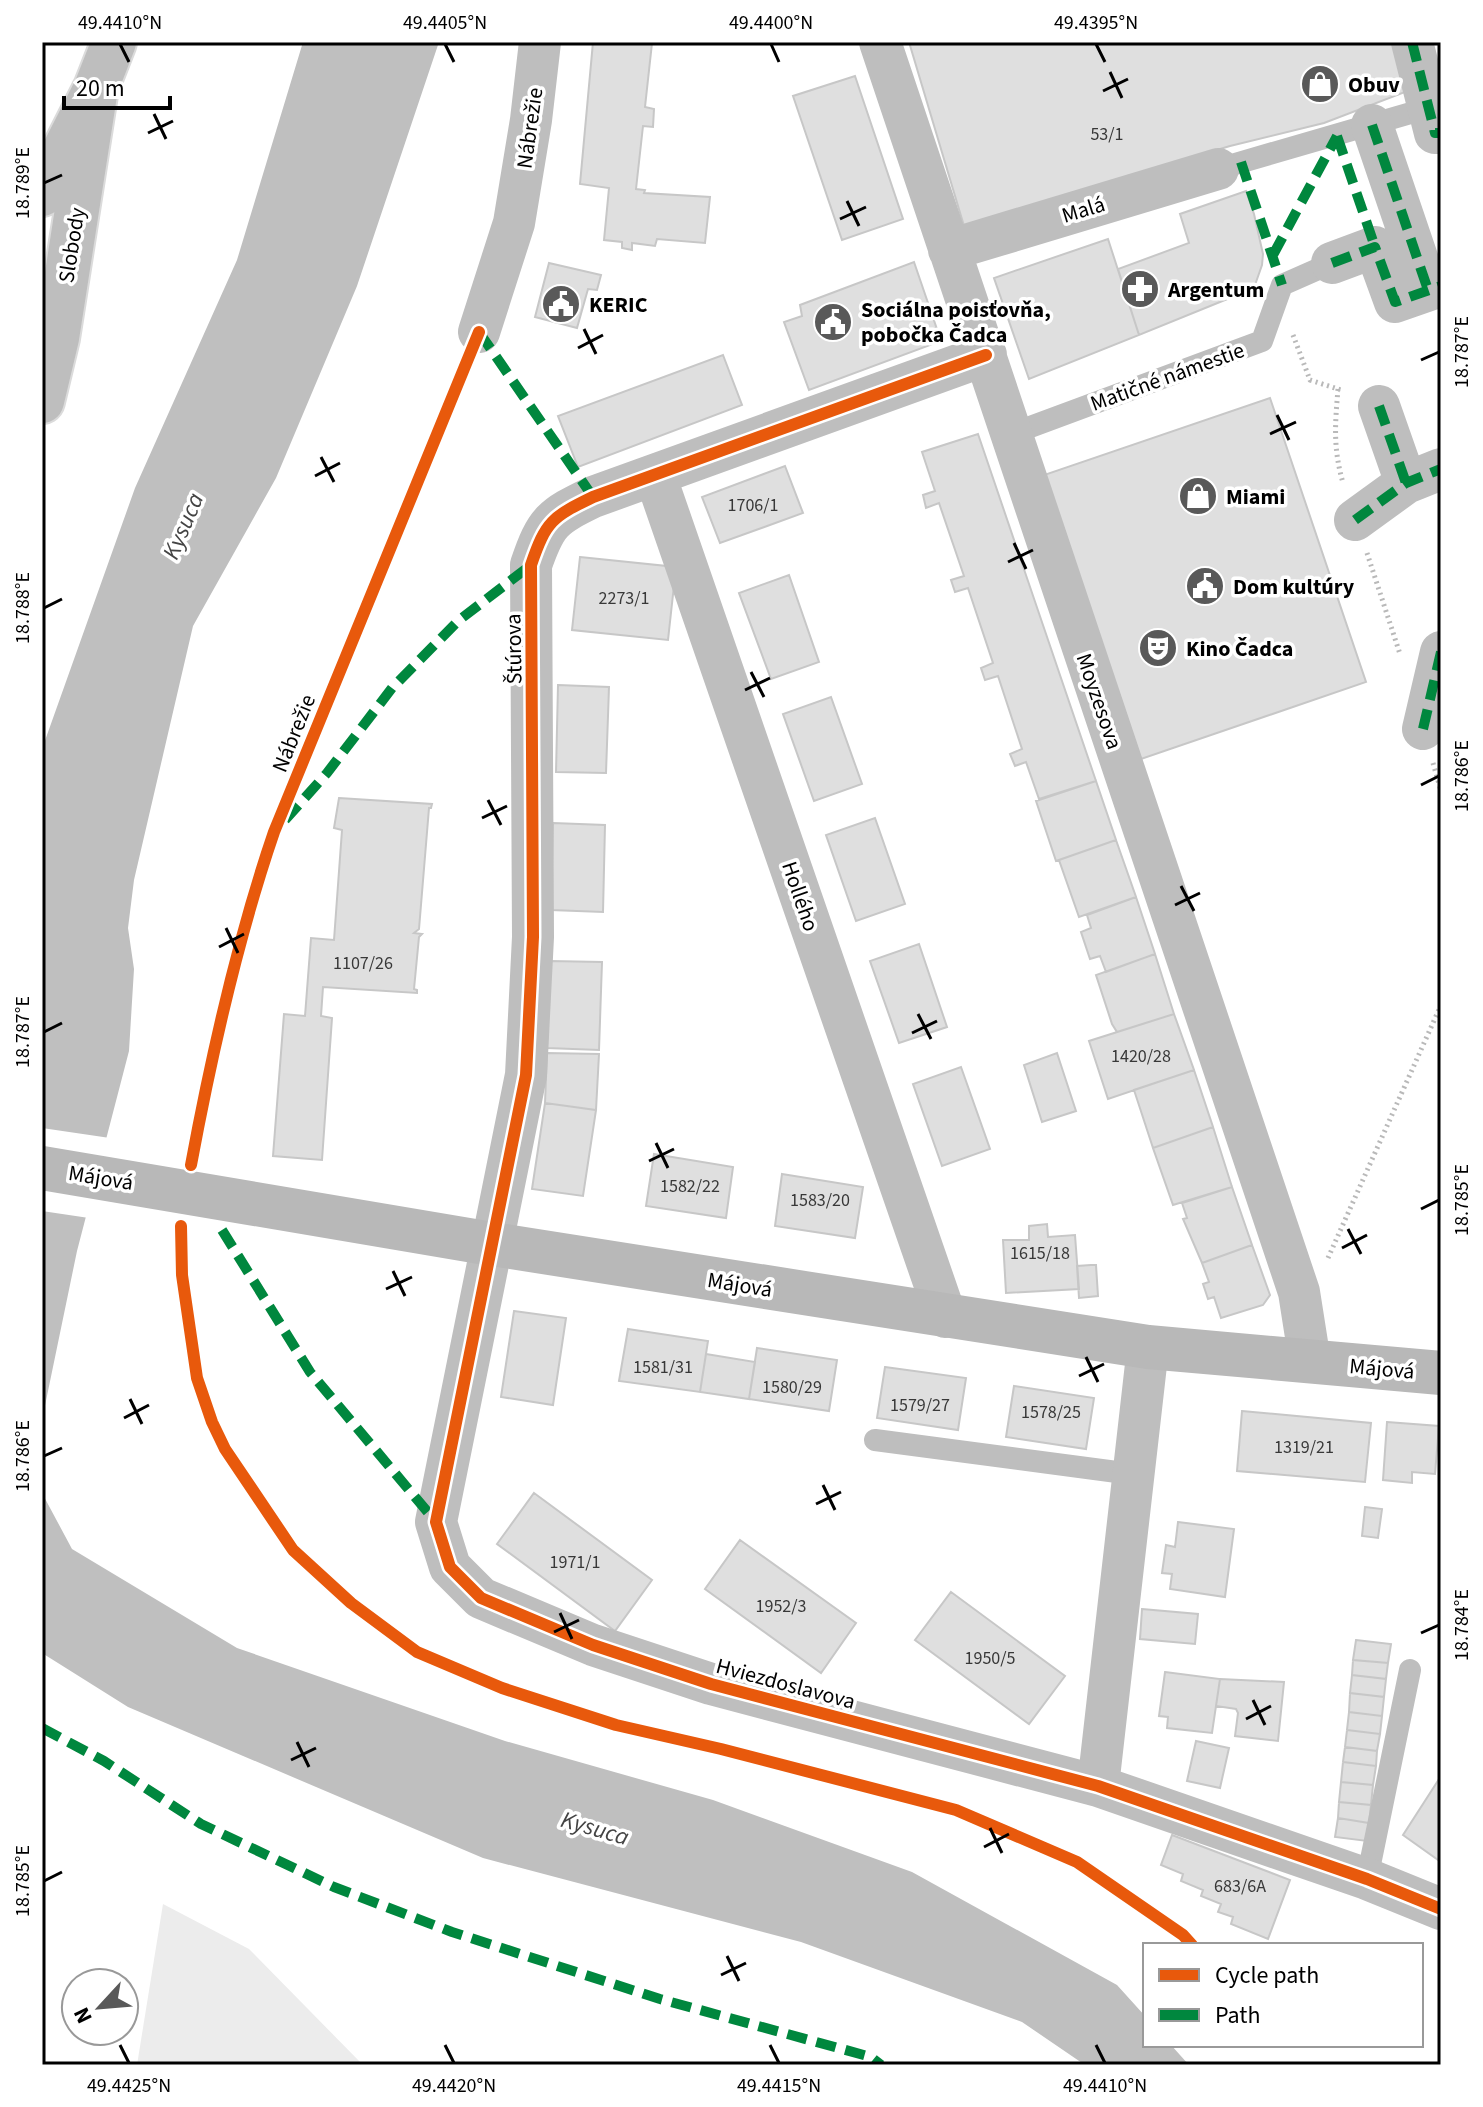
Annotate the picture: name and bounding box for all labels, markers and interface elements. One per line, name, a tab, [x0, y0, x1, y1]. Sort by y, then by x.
text: 49.4410°N	[78, 9, 162, 37]
text: 49.4405°N	[403, 9, 487, 37]
text: 49.4400°N	[729, 9, 813, 37]
text: 49.4395°N	[1054, 9, 1138, 37]
scale bar	[64, 60, 170, 110]
shop icon: Obuv	[1299, 63, 1341, 105]
place label: Obuv	[1348, 69, 1400, 101]
text: 20 m	[76, 71, 125, 106]
street label: Nábrežie	[508, 85, 552, 171]
house number: 53/1	[1090, 122, 1124, 147]
text: 18.789°E	[9, 147, 37, 219]
street label: Malá	[1058, 188, 1109, 232]
street label: Slobody	[50, 204, 94, 285]
pharmacy icon: Argentum	[1119, 268, 1161, 310]
place label: Argentum	[1167, 274, 1264, 306]
public building icon: KERIC	[540, 283, 582, 325]
place label: KERIC	[589, 289, 648, 321]
place label: Sociálna poisťovňa, pobočka Čadca	[861, 294, 1051, 351]
public building icon: Sociálna poisťovňa, pobočka Čadca	[812, 301, 854, 343]
text: 18.787°E	[1448, 316, 1476, 388]
street label: Matičné námestie	[1086, 334, 1249, 420]
shop icon: Miami	[1177, 475, 1219, 517]
place label: Miami	[1226, 481, 1285, 513]
water label: Kysuca	[154, 487, 213, 565]
house number: 1706/1	[727, 493, 779, 518]
public building icon: Dom kultúry	[1184, 565, 1226, 607]
place label: Dom kultúry	[1233, 571, 1355, 603]
text: 18.788°E	[9, 572, 37, 644]
house number: 2273/1	[598, 586, 650, 611]
street label: Štúrova	[497, 613, 531, 685]
theatre icon: Kino Čadca	[1137, 627, 1179, 669]
place label: Kino Čadca	[1186, 633, 1293, 665]
street label: Moyzesova	[1068, 649, 1130, 754]
street label: Nábrežie	[264, 690, 324, 777]
text: 18.786°E	[1448, 740, 1476, 812]
street label: Hollého	[773, 857, 827, 936]
house number: 1107/26	[333, 951, 393, 976]
text: 18.787°E	[9, 996, 37, 1068]
house number: 1420/28	[1111, 1044, 1171, 1069]
street label: Májová	[66, 1157, 136, 1199]
text: 18.785°E	[1448, 1164, 1476, 1236]
house number: 1582/22	[660, 1174, 720, 1199]
house number: 1583/20	[790, 1188, 850, 1213]
house number: 1615/18	[1010, 1241, 1070, 1266]
street label: Májová	[705, 1264, 775, 1306]
street label: Májová	[1348, 1350, 1416, 1388]
house number: 1581/31	[633, 1355, 693, 1380]
house number: 1580/29	[762, 1375, 822, 1400]
house number: 1579/27	[890, 1393, 950, 1418]
house number: 1578/25	[1021, 1400, 1081, 1425]
text: 18.786°E	[9, 1420, 37, 1492]
house number: 1319/21	[1274, 1435, 1334, 1460]
house number: 1971/1	[549, 1550, 601, 1575]
text: 18.784°E	[1448, 1589, 1476, 1661]
house number: 1952/3	[755, 1594, 807, 1619]
house number: 1950/5	[964, 1646, 1016, 1671]
street label: Hviezdoslavova	[713, 1650, 859, 1718]
water label: Kysuca	[557, 1802, 633, 1855]
text: 18.785°E	[9, 1845, 37, 1917]
house number: 683/6A	[1214, 1874, 1266, 1899]
legend	[1143, 1943, 1423, 2047]
text: Cycle path	[1215, 1958, 1319, 1993]
north arrow	[60, 1967, 140, 2047]
text: Path	[1215, 1998, 1261, 2033]
text: N	[65, 2002, 101, 2029]
text: 49.4425°N	[87, 2072, 171, 2100]
text: 49.4420°N	[412, 2072, 496, 2100]
text: 49.4415°N	[737, 2072, 821, 2100]
text: 49.4410°N	[1063, 2072, 1147, 2100]

